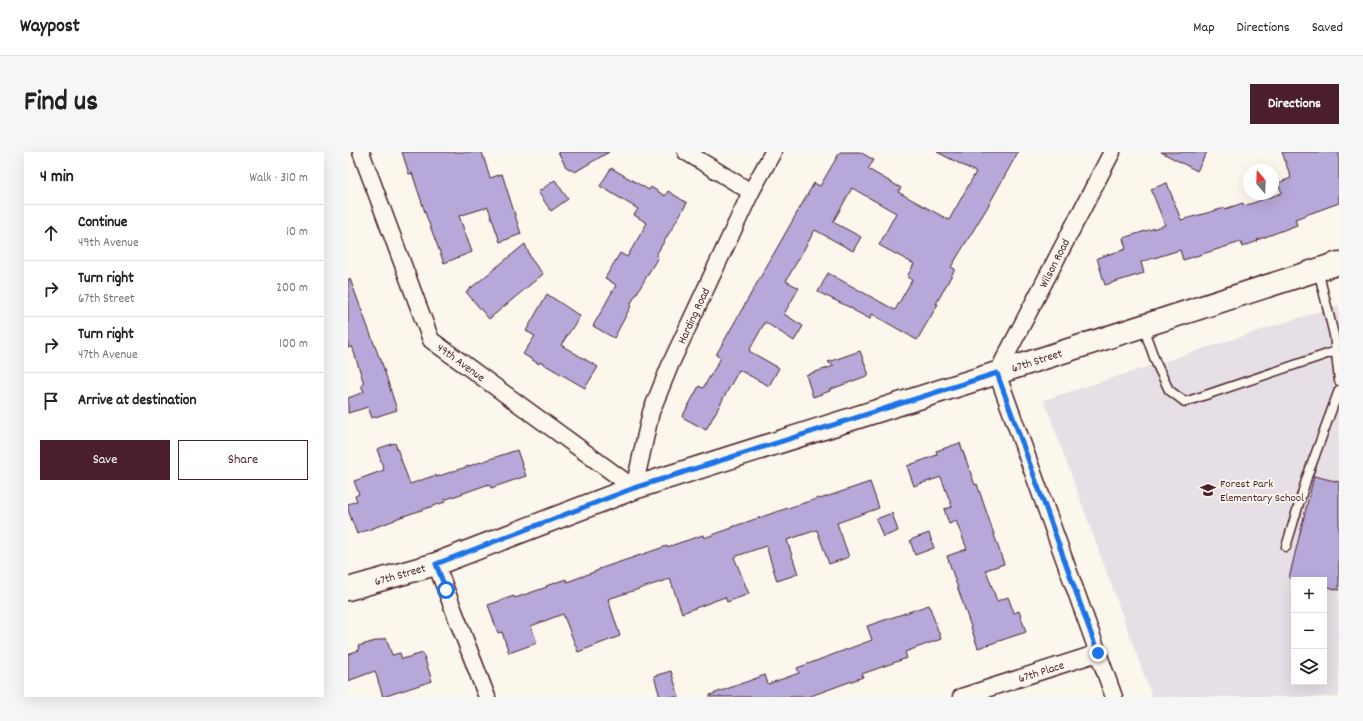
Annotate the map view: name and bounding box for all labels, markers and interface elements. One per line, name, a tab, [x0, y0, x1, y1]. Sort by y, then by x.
text: Waypost	[20, 14, 80, 41]
text: Map	[1193, 18, 1215, 38]
text: Directions	[1237, 18, 1290, 38]
text: Saved	[1312, 18, 1343, 38]
text: Find us	[24, 84, 98, 124]
button: Directions	[1250, 84, 1339, 124]
north arrow	[1243, 164, 1279, 200]
text: 4 min	[40, 166, 74, 190]
text: Walk · 310 m	[249, 169, 308, 188]
text: Continue	[78, 212, 127, 234]
icon: ahead	[40, 222, 62, 244]
text: 10 m	[286, 223, 308, 242]
text: 49th Avenue	[78, 234, 139, 253]
street label: Wilson Road	[1036, 236, 1075, 291]
text: Turn right	[78, 268, 134, 290]
icon: right	[40, 278, 62, 300]
text: 200 m	[276, 279, 308, 298]
street label: Harding Road	[674, 285, 715, 347]
text: 67th Street	[78, 290, 135, 309]
text: Turn right	[78, 324, 134, 346]
icon: right	[40, 334, 62, 356]
text: 100 m	[279, 335, 308, 354]
street label: 49th Avenue	[433, 340, 488, 387]
street label: 67th Street	[1010, 345, 1065, 378]
text: 47th Avenue	[78, 346, 138, 365]
icon: arrive	[40, 390, 62, 412]
text: Arrive at destination	[78, 390, 196, 412]
button: Save	[40, 440, 170, 480]
button: Share	[178, 440, 308, 480]
place label: Forest Park Elementary School	[1220, 476, 1304, 507]
school or university icon: Forest Park Elementary School	[1199, 481, 1217, 499]
street label: 67th Street	[373, 560, 428, 591]
map controls	[1291, 577, 1327, 685]
button: +	[1291, 577, 1327, 613]
route start	[437, 581, 455, 599]
button: −	[1291, 613, 1327, 649]
route end	[1089, 644, 1107, 662]
button: layers	[1291, 649, 1327, 685]
street label: 67th Place	[1016, 657, 1067, 688]

